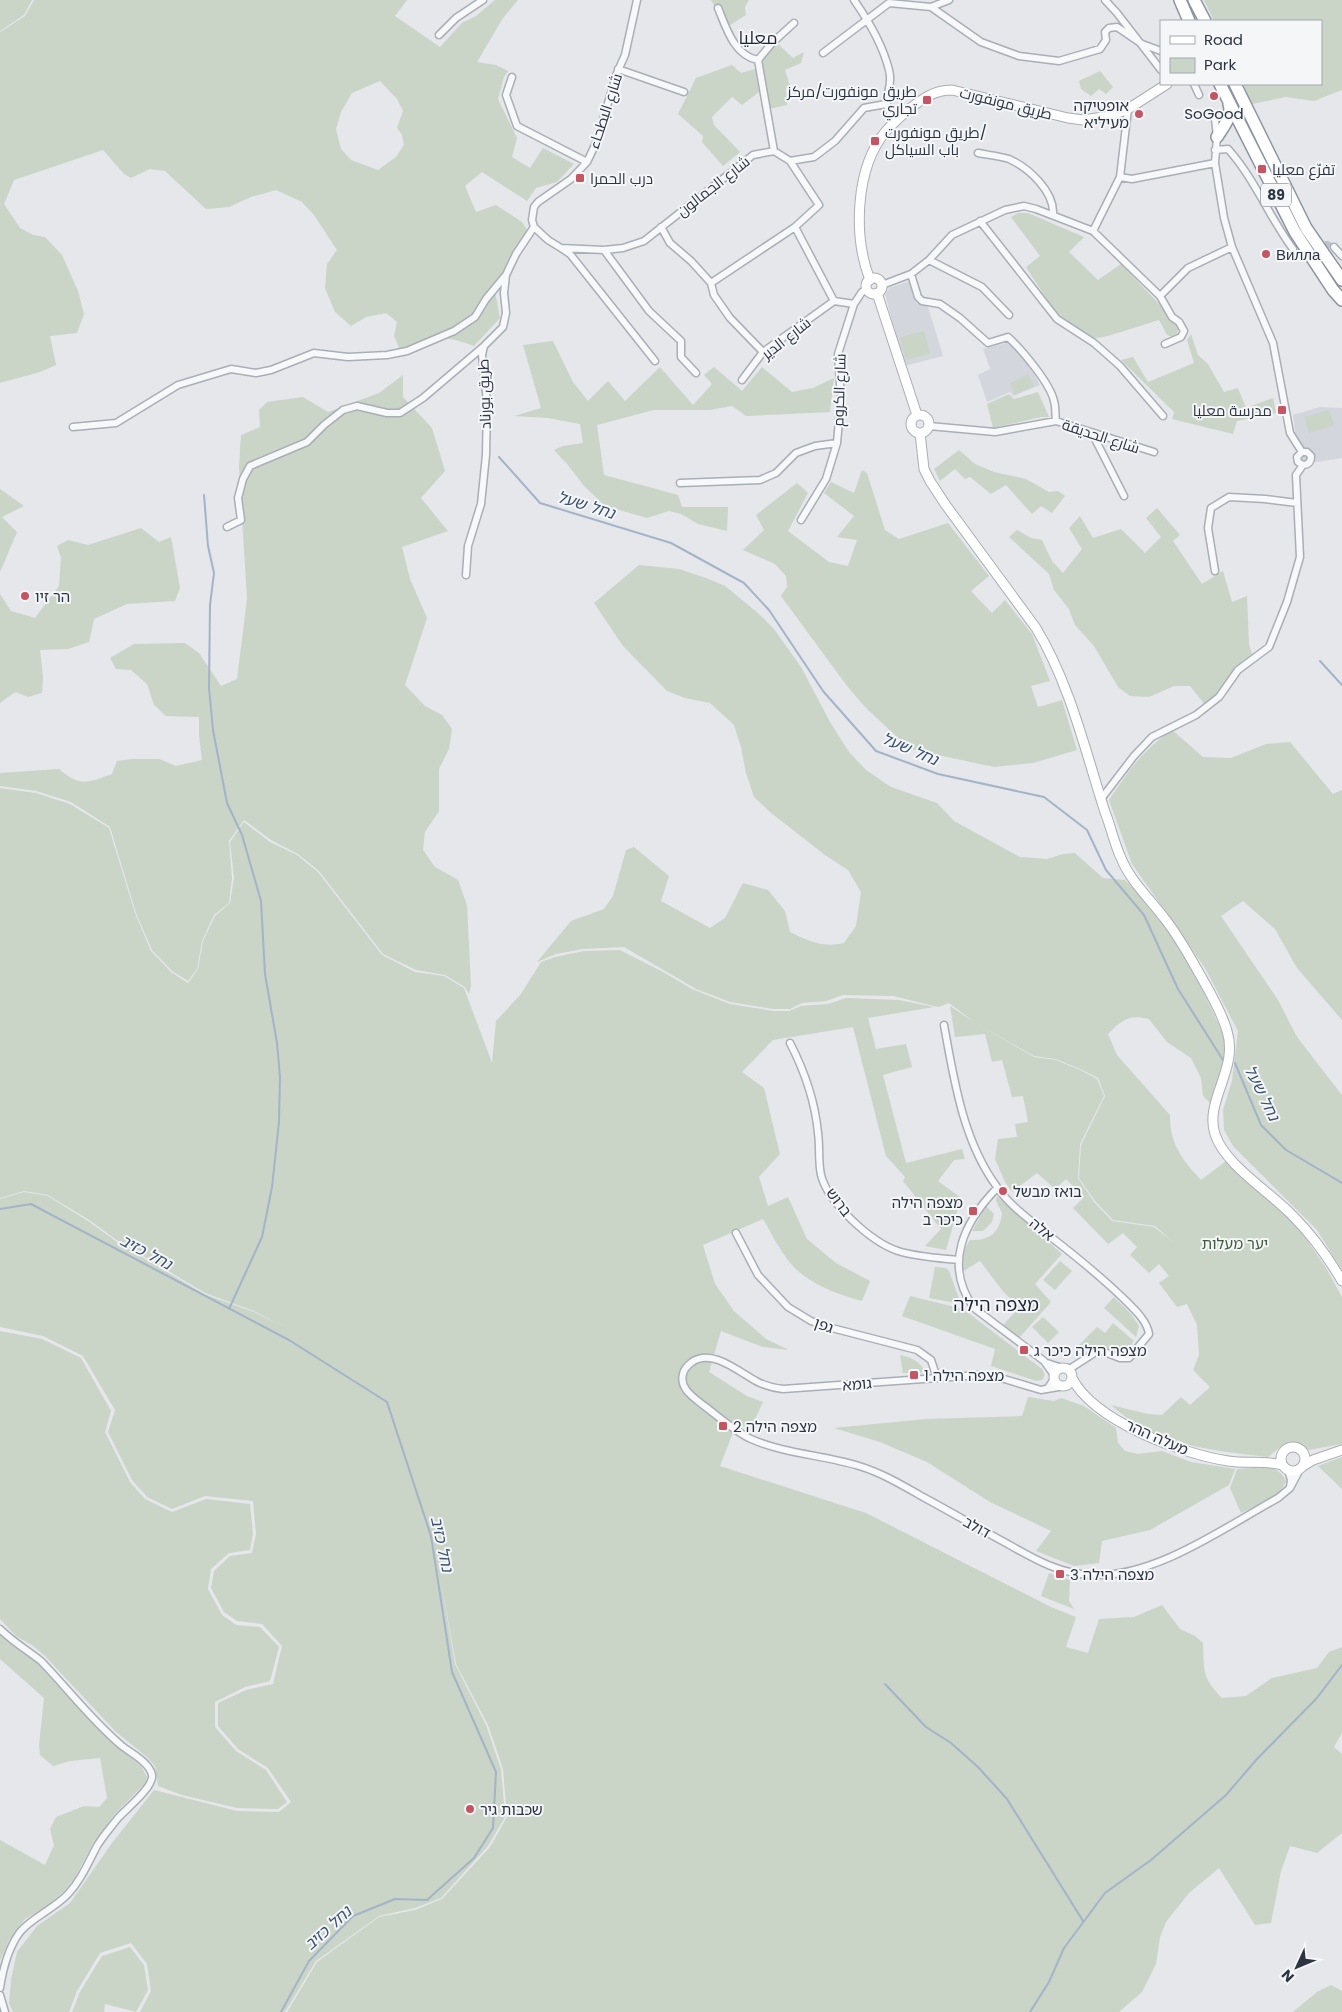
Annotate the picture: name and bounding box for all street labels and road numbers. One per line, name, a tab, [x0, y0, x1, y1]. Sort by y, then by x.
street label: شارع البطحاء	[583, 70, 628, 152]
street label: طريق مونفورت	[958, 81, 1054, 125]
street label: شارع الجمالون	[672, 151, 755, 222]
road number: 89	[1261, 184, 1291, 206]
street label: شارع الدير	[756, 312, 816, 365]
street label: شارع الكروم	[827, 353, 852, 427]
street label: طريق بورناد	[472, 358, 496, 430]
street label: شارع الحديقة	[1059, 414, 1143, 459]
street label: ברוש	[821, 1183, 857, 1221]
street label: אלה	[1025, 1212, 1059, 1246]
street label: גפן	[811, 1312, 837, 1338]
street label: גומא	[841, 1372, 873, 1396]
street label: מעלה ההר	[1122, 1414, 1192, 1460]
street label: דולב	[959, 1511, 995, 1543]

